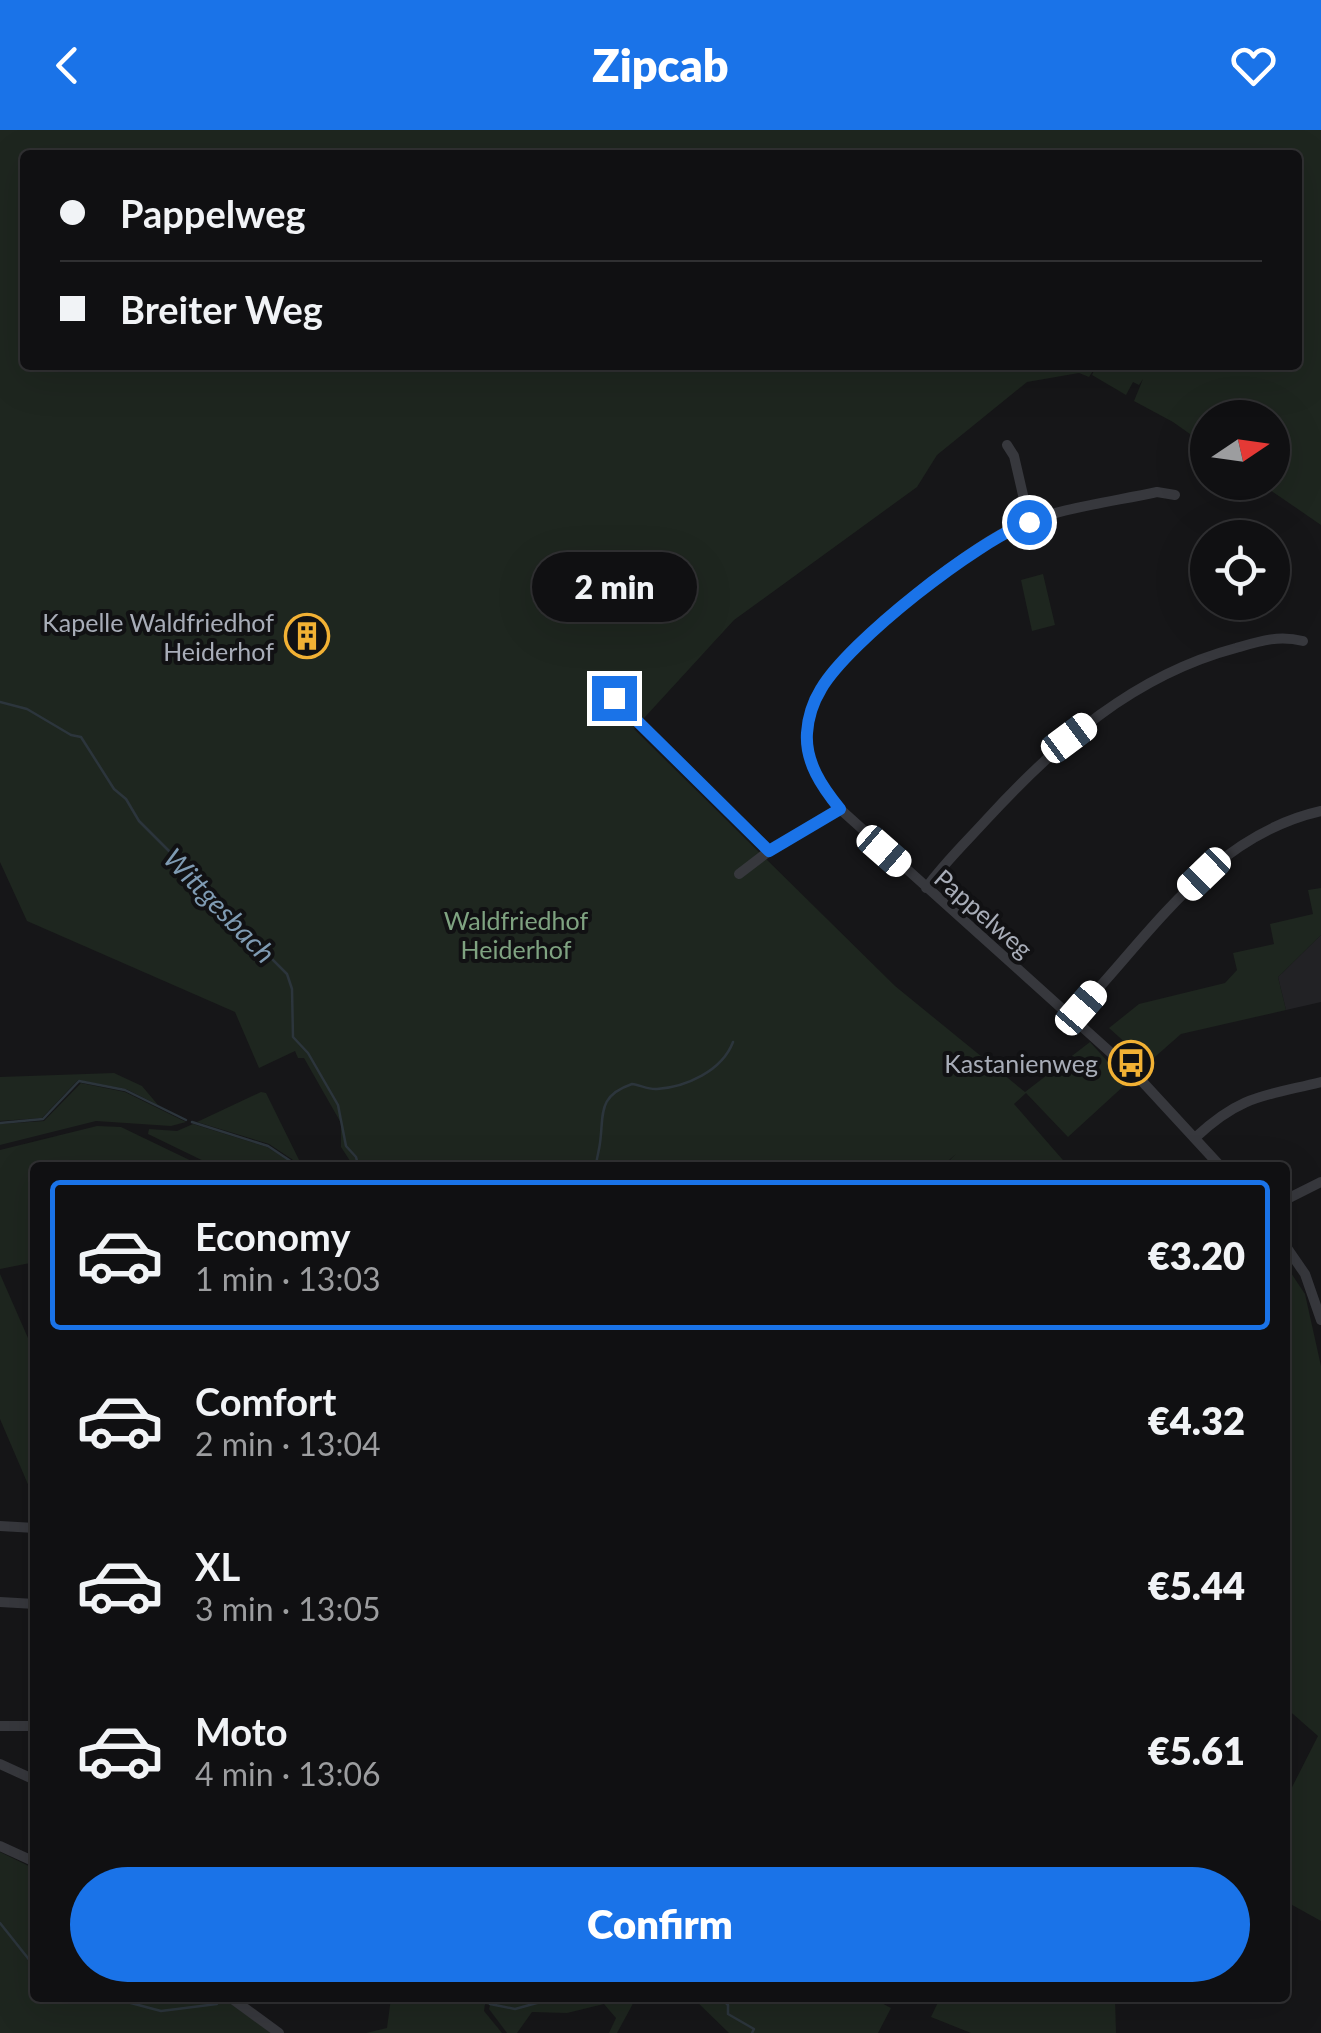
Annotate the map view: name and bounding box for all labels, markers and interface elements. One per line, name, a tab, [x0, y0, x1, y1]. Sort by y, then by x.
icon: back	[40, 38, 95, 93]
text: Zipcab	[592, 38, 729, 92]
icon: heart	[1226, 38, 1281, 93]
text: Pappelweg	[120, 190, 306, 236]
text: Breiter Weg	[120, 286, 323, 332]
north arrow	[1190, 400, 1290, 500]
map controls	[1190, 400, 1290, 620]
route start	[1007, 500, 1052, 545]
button: locate	[1190, 520, 1290, 620]
callout: 2 min	[532, 553, 696, 623]
text: 2 min	[575, 567, 654, 606]
place label: Kapelle Waldfriedhof Heiderhof	[42, 607, 274, 666]
building icon: Kapelle Waldfriedhof Heiderhof	[284, 613, 330, 659]
route end	[592, 676, 637, 721]
car	[1036, 708, 1102, 768]
car	[852, 820, 916, 882]
water label: Wittgesbach	[157, 841, 283, 969]
car	[1172, 842, 1236, 906]
street label: Pappelweg	[929, 862, 1039, 964]
park label: Waldfriedhof Heiderhof	[444, 905, 588, 964]
car	[1050, 976, 1112, 1040]
bus stop icon: Kastanienweg	[1108, 1040, 1154, 1086]
place label: Kastanienweg	[944, 1048, 1098, 1078]
icon: car	[75, 1210, 165, 1300]
text: Economy	[195, 1213, 350, 1259]
text: €3.20	[1148, 1232, 1245, 1278]
text: 1 min · 13:03	[195, 1259, 381, 1298]
icon: car	[75, 1375, 165, 1465]
text: Comfort	[195, 1378, 336, 1424]
text: €4.32	[1148, 1397, 1245, 1443]
text: 2 min · 13:04	[195, 1424, 381, 1463]
icon: car	[75, 1540, 165, 1630]
text: XL	[195, 1543, 240, 1589]
text: €5.44	[1148, 1562, 1245, 1608]
text: 3 min · 13:05	[195, 1589, 381, 1628]
icon: car	[75, 1705, 165, 1795]
text: Moto	[195, 1708, 288, 1754]
text: €5.61	[1148, 1727, 1245, 1773]
text: 4 min · 13:06	[195, 1754, 381, 1793]
button: Confirm	[70, 1867, 1250, 1982]

